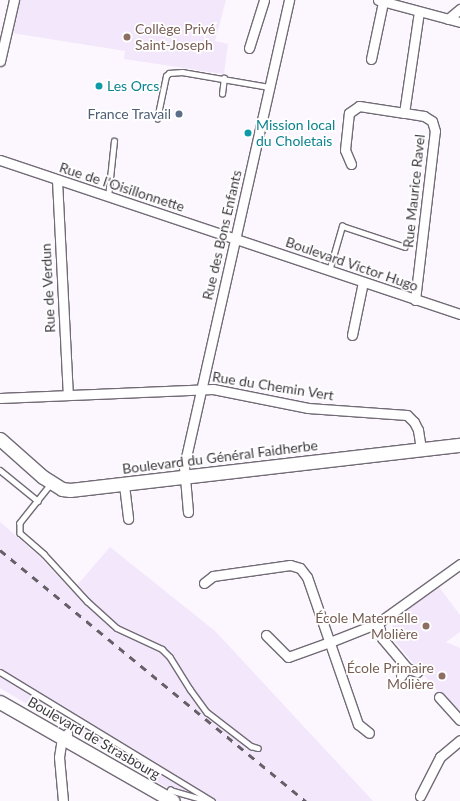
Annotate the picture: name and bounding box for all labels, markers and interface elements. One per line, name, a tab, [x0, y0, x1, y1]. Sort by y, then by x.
place label: Collège Privé Saint-Joseph	[135, 21, 215, 54]
marker: Collège Privé Saint-Joseph	[122, 32, 132, 42]
place label: Les Orcs	[107, 78, 159, 94]
marker: Les Orcs	[94, 81, 104, 91]
place label: France Travail	[87, 106, 171, 122]
marker: France Travail	[174, 109, 184, 119]
place label: Mission local du Choletais	[256, 117, 335, 150]
marker: Mission local du Choletais	[243, 128, 253, 138]
street label: Rue Maurice Ravel	[400, 133, 428, 249]
street label: Rue de l’Oisillonnette	[57, 159, 187, 215]
street label: Rue des Bons Enfants	[199, 168, 245, 302]
street label: Boulevard Victor Hugo	[283, 233, 421, 295]
street label: Rue de Verdun	[37, 243, 59, 333]
street label: Rue du Chemin Vert	[211, 368, 335, 404]
street label: Boulevard du Général Faidherbe	[121, 437, 319, 477]
place label: École Maternelle Molière	[315, 610, 418, 642]
marker: École Maternelle Molière	[421, 621, 431, 631]
place label: École Primaire Molière	[347, 660, 434, 692]
marker: École Primaire Molière	[437, 671, 447, 681]
street label: Boulevard de Strasbourg	[25, 693, 163, 783]

